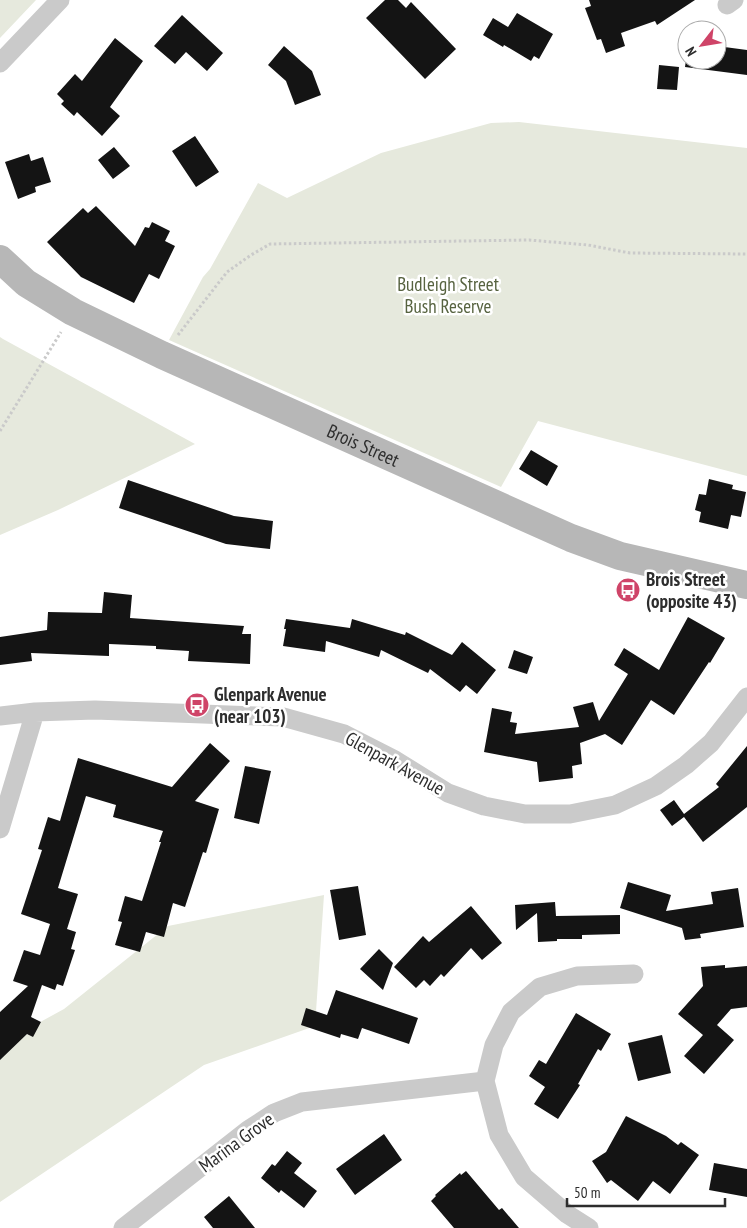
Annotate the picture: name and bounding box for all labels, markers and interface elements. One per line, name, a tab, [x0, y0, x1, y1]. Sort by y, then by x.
north arrow	[677, 20, 727, 70]
text: N	[681, 44, 701, 60]
park label: Budleigh Street Bush Reserve	[397, 272, 500, 318]
street label: Brois Street	[324, 419, 404, 472]
place label: Brois Street (opposite 43)	[646, 567, 737, 613]
bus stop icon: Brois Street (opposite 43)	[615, 577, 641, 603]
place label: Glenpark Avenue (near 103)	[214, 682, 327, 728]
bus stop icon: Glenpark Avenue (near 103)	[184, 692, 210, 718]
street label: Glenpark Avenue	[341, 726, 449, 800]
street label: Marina Grove	[194, 1107, 278, 1177]
scale bar	[567, 1176, 724, 1208]
text: 50 m	[574, 1183, 600, 1202]

